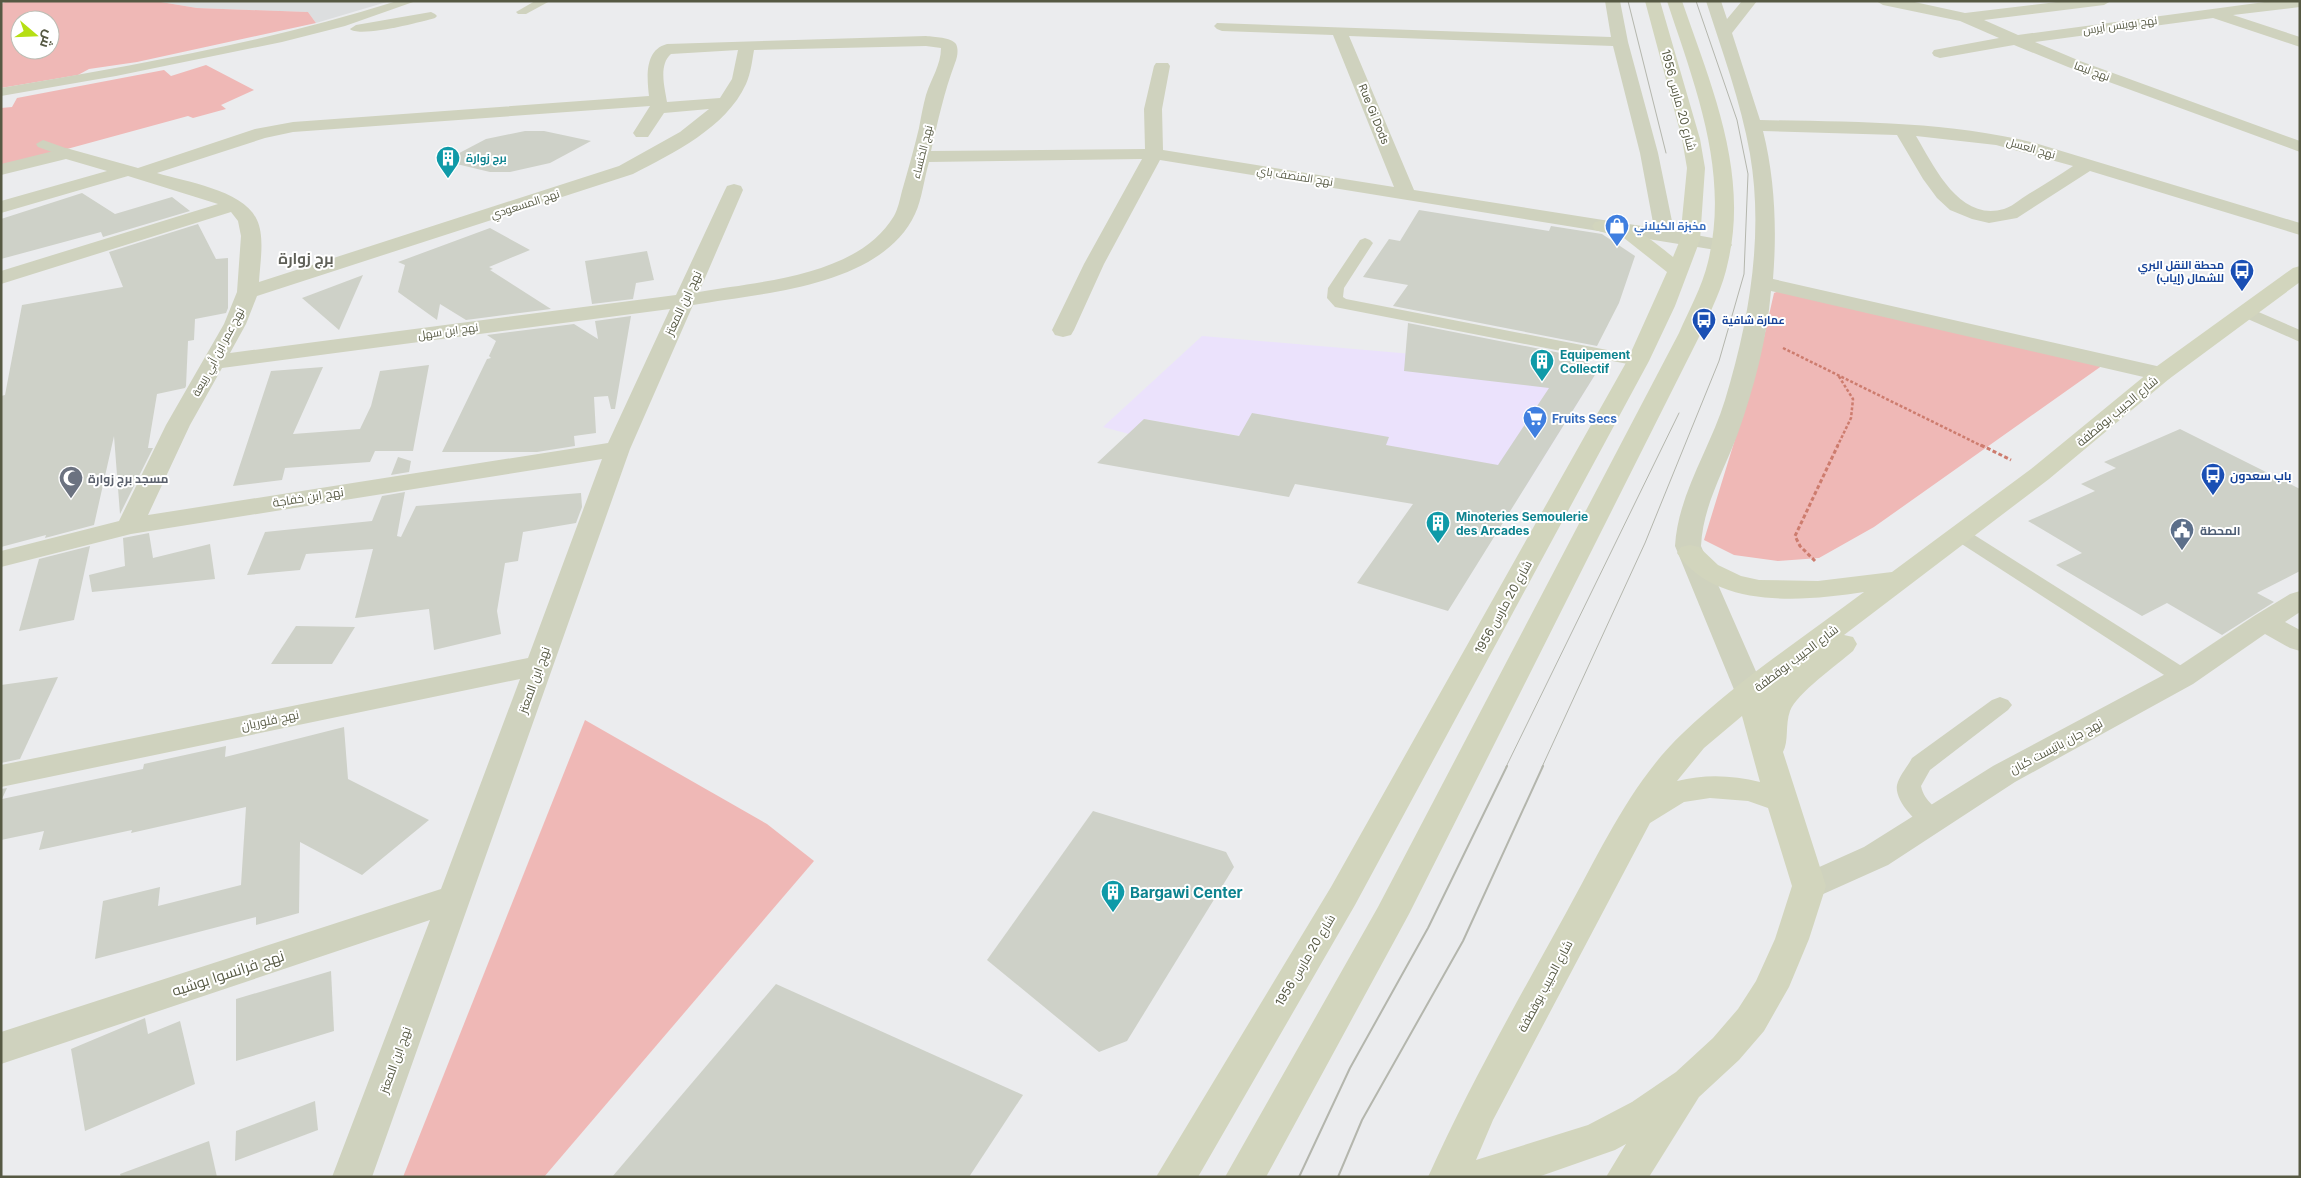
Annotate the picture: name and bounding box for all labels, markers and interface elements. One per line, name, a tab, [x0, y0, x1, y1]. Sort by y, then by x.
north arrow	[10, 10, 60, 60]
street label: نهج بوينس آيرس	[2082, 13, 2158, 38]
text: ش	[36, 28, 59, 51]
street label: شارع 20 مارس 1956	[1657, 48, 1700, 153]
street label: نهج ليما	[2072, 58, 2112, 85]
street label: Rue Gi Dods	[1355, 82, 1393, 147]
street label: نهج الخنساء	[909, 124, 936, 180]
street label: نهج العسل	[2005, 134, 2057, 163]
building icon: برج زوارة	[435, 145, 461, 179]
place label: برج زوارة	[466, 151, 507, 166]
street label: نهج المنصف باي	[1256, 163, 1334, 191]
street label: نهج المسعودي	[489, 186, 562, 224]
shop icon: مخبزة الكيلاني	[1604, 213, 1630, 247]
place label: مخبزة الكيلاني	[1634, 219, 1706, 236]
district label: برج زوارة	[278, 249, 334, 269]
place label: محطة النقل البري للشمال (إياب)	[2138, 258, 2224, 285]
bus stop icon: محطة النقل البري للشمال (إياب)	[2229, 258, 2255, 292]
street label: نهج ابن المعتز	[661, 268, 705, 339]
street label: نهج عمر ابن أبي ربيعة	[189, 305, 249, 400]
bus stop icon: عمارة شافية	[1691, 307, 1717, 341]
place label: عمارة شافية	[1722, 313, 1785, 327]
street label: نهج ابن سهل	[417, 320, 479, 343]
place label: Equipement Collectif	[1560, 347, 1631, 376]
building icon: Equipement Collectif	[1529, 348, 1555, 382]
street label: شارع الحبيب بوقطفة	[2073, 373, 2161, 450]
supermarket icon: Fruits Secs	[1522, 405, 1548, 439]
place label: Fruits Secs	[1552, 411, 1617, 426]
bus stop icon: باب سعدون	[2200, 462, 2226, 496]
mosque icon: مسجد برج زوارة	[58, 465, 84, 499]
place label: باب سعدون	[2230, 468, 2292, 484]
place label: مسجد برج زوارة	[88, 471, 169, 488]
street label: نهج ابن خفاجة	[271, 484, 345, 511]
place label: Minoteries Semoulerie des Arcades	[1456, 509, 1588, 538]
building icon: Minoteries Semoulerie des Arcades	[1425, 510, 1451, 544]
public building icon: المحطة	[2169, 517, 2195, 551]
place label: المحطة	[2200, 523, 2240, 538]
street label: شارع 20 مارس 1956	[1471, 558, 1536, 657]
street label: شارع الحبيب بوقطفة	[1751, 621, 1842, 695]
street label: نهج ابن المعتز	[515, 645, 554, 717]
street label: نهج فلوريان	[240, 707, 301, 734]
street label: نهج جان باتيست كبان	[2007, 715, 2106, 778]
building icon: Bargawi Center	[1100, 879, 1126, 913]
place label: Bargawi Center	[1130, 883, 1243, 902]
street label: شارع 20 مارس 1956	[1272, 911, 1339, 1009]
street label: شارع الحبيب بوقطفة	[1515, 938, 1576, 1035]
street label: نهج فرانسوا بوشيه	[169, 946, 287, 1002]
street label: نهج ابن المعتز	[376, 1025, 415, 1097]

